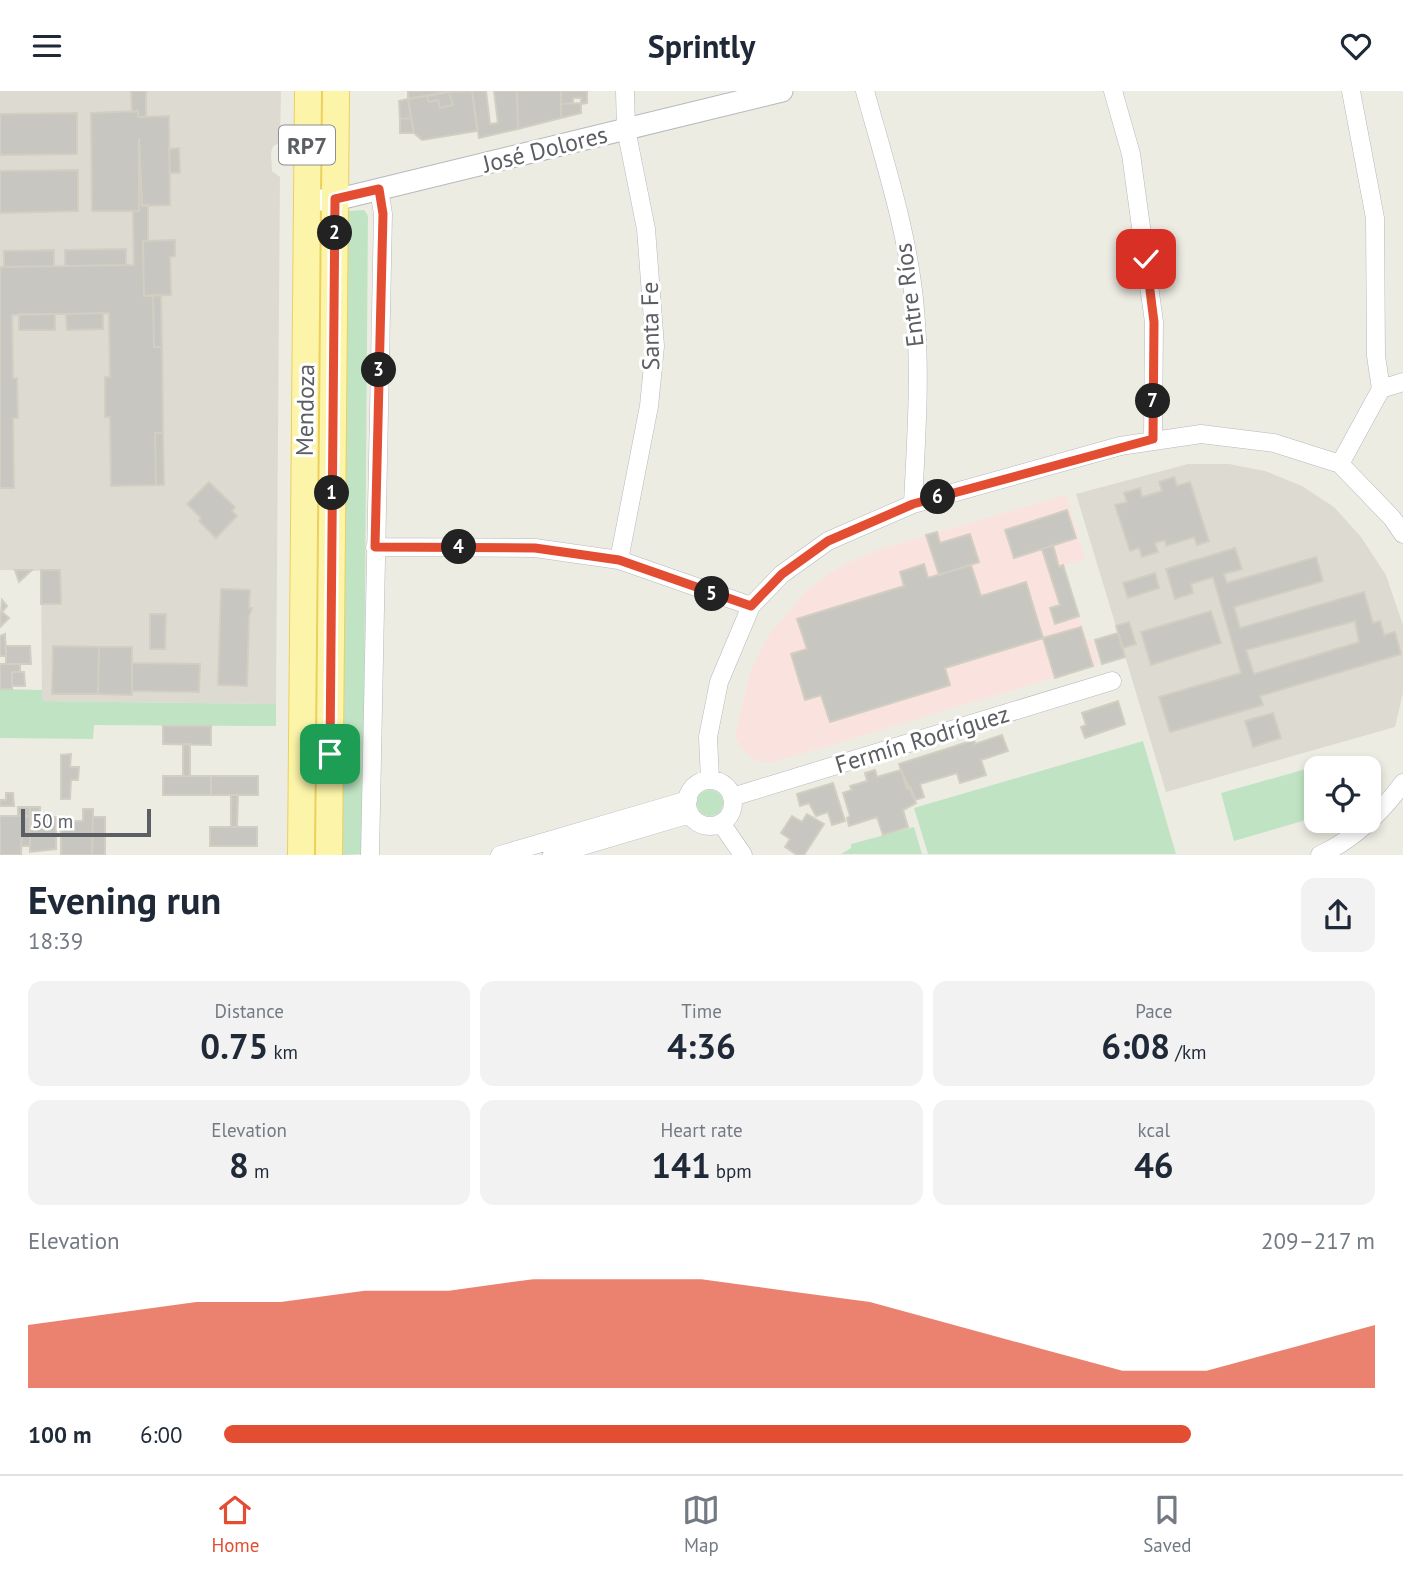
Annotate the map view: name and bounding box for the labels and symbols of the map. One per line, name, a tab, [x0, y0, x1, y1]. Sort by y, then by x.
street label: José Dolores	[478, 119, 611, 180]
road number: RP7	[279, 125, 335, 165]
pin: 2	[318, 215, 352, 251]
pin	[1116, 229, 1176, 289]
street label: Entre Ríos	[887, 241, 931, 349]
street label: Santa Fe	[634, 281, 666, 371]
pin: 3	[362, 353, 396, 387]
street label: Mendoza	[289, 364, 321, 456]
pin: 7	[1136, 383, 1170, 419]
pin: 1	[314, 475, 350, 511]
pin: 6	[920, 479, 956, 515]
pin: 4	[442, 529, 476, 565]
pin: 5	[694, 577, 730, 611]
street label: Fermín Rodríguez	[831, 698, 1013, 780]
pin	[300, 724, 360, 784]
scale bar	[21, 806, 150, 837]

